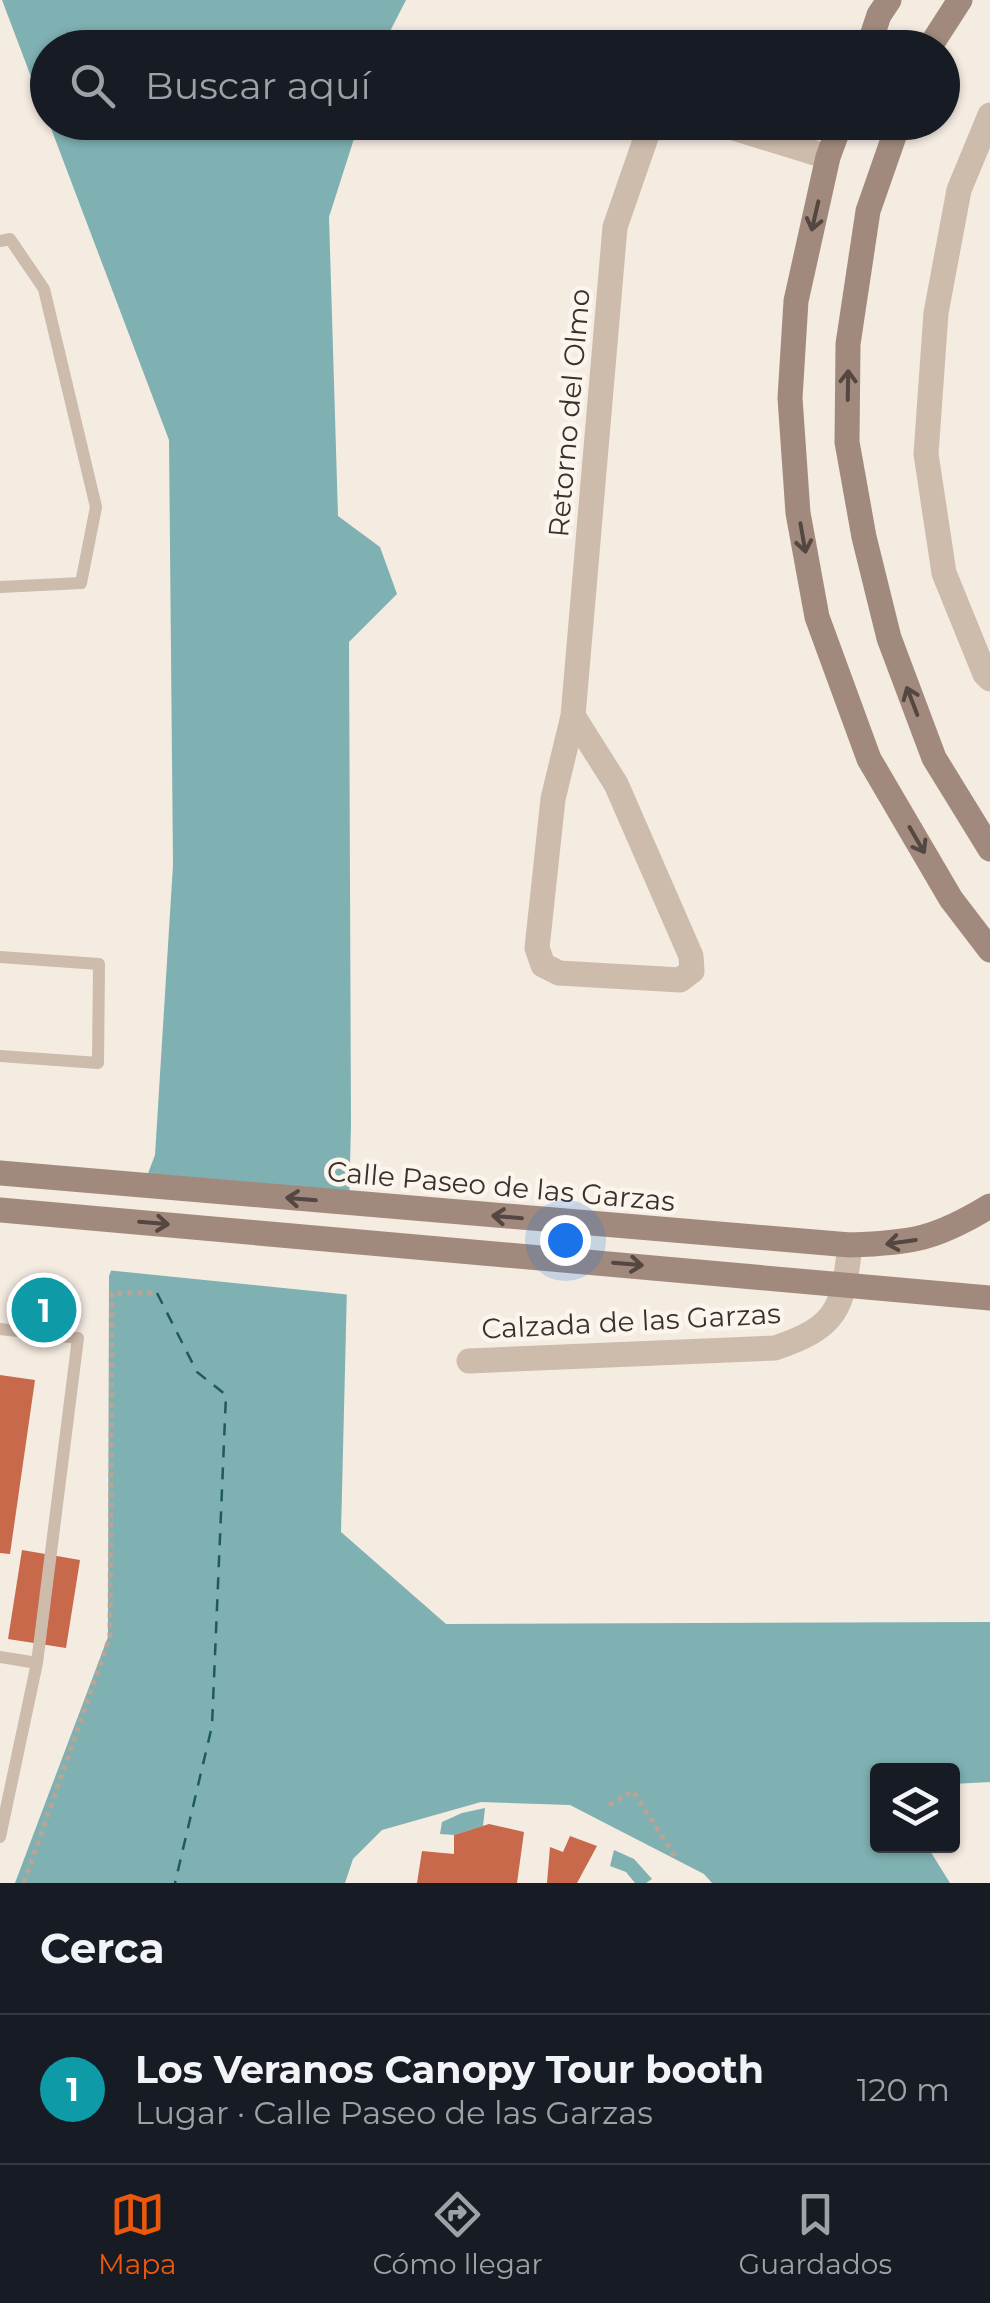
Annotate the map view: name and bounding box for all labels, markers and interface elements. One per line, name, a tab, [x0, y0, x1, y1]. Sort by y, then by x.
search box	[30, 30, 960, 140]
icon: search	[65, 58, 120, 113]
text: Buscar aquí	[145, 62, 371, 109]
one-way arrow	[805, 199, 823, 231]
street label: Retorno del Olmo	[541, 287, 597, 539]
one-way arrow	[838, 369, 858, 402]
one-way arrow	[794, 522, 813, 554]
one-way arrow	[902, 686, 920, 717]
one-way arrow	[907, 825, 927, 854]
street label: Calle Paseo de las Garzas	[326, 1154, 676, 1218]
one-way arrow	[285, 1190, 317, 1209]
one-way arrow	[492, 1207, 524, 1226]
one-way arrow	[138, 1214, 170, 1233]
your location	[540, 1215, 591, 1266]
one-way arrow	[885, 1233, 917, 1251]
one-way arrow	[612, 1254, 644, 1273]
pin: 1	[12, 1272, 76, 1348]
street label: Calzada de las Garzas	[481, 1296, 781, 1346]
map controls	[870, 1763, 960, 1853]
button: layers	[870, 1763, 960, 1853]
text: Cerca	[40, 1922, 165, 1974]
text: Los Veranos Canopy Tour booth	[135, 2046, 764, 2093]
text: 1	[66, 2070, 79, 2109]
text: 120 m	[857, 2070, 950, 2109]
text: Lugar · Calle Paseo de las Garzas	[135, 2093, 653, 2132]
tab: Mapa	[98, 2187, 177, 2281]
tab: Cómo llegar	[372, 2187, 543, 2281]
tab: Guardados	[739, 2187, 892, 2281]

